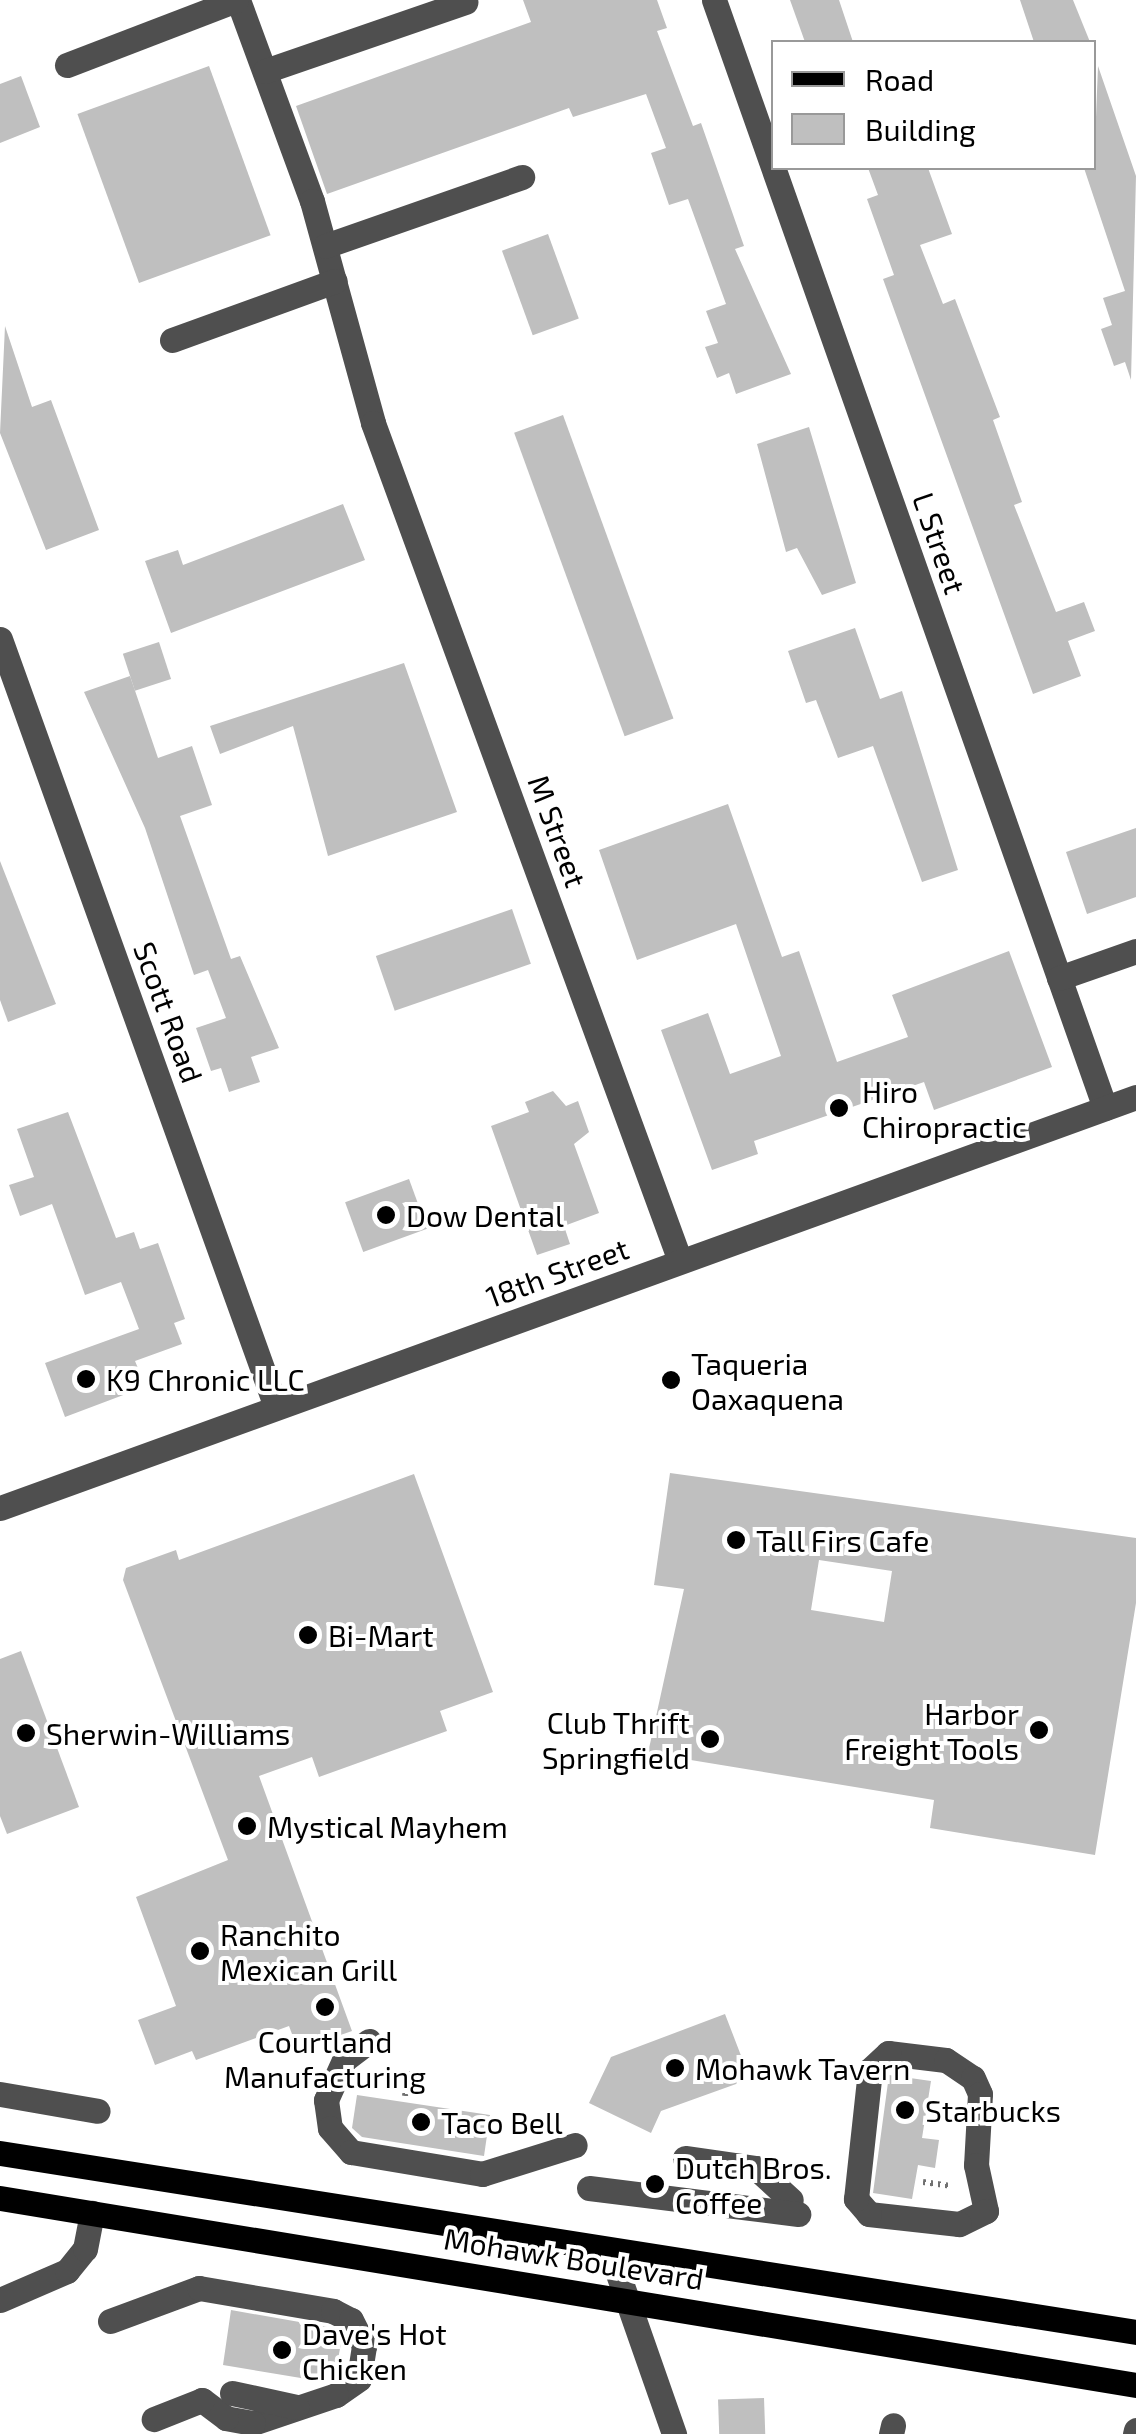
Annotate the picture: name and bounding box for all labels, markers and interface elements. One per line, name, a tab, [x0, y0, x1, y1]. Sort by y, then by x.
legend	[771, 40, 1096, 170]
text: Road	[865, 61, 934, 97]
text: Building	[865, 111, 976, 147]
street label: L Street	[906, 487, 974, 599]
street label: M Street	[521, 770, 595, 892]
street label: Scott Road	[127, 937, 211, 1087]
place label: Hiro Chiropractic	[862, 1073, 1027, 1144]
marker: Hiro Chiropractic	[826, 1095, 852, 1121]
place label: Dow Dental	[406, 1197, 565, 1233]
marker: Dow Dental	[375, 1204, 397, 1226]
street label: 18th Street	[481, 1230, 633, 1314]
place label: Taqueria Oaxaquena	[691, 1345, 844, 1416]
place label: K9 Chronic LLC	[106, 1361, 304, 1397]
marker: K9 Chronic LLC	[75, 1368, 97, 1390]
marker: Taqueria Oaxaquena	[660, 1369, 682, 1391]
place label: Tall Firs Cafe	[756, 1522, 930, 1558]
marker: Tall Firs Cafe	[725, 1529, 747, 1551]
place label: Bi-Mart	[328, 1617, 434, 1653]
marker: Bi-Mart	[297, 1624, 319, 1646]
place label: Harbor Freight Tools	[844, 1695, 1019, 1766]
place label: Club Thrift Springfield	[542, 1704, 690, 1774]
place label: Sherwin-Williams	[46, 1715, 290, 1751]
marker: Harbor Freight Tools	[1028, 1719, 1050, 1741]
marker: Sherwin-Williams	[15, 1722, 37, 1744]
marker: Club Thrift Springfield	[699, 1728, 721, 1750]
place label: Mystical Mayhem	[267, 1808, 508, 1844]
marker: Mystical Mayhem	[236, 1815, 258, 1837]
place label: Ranchito Mexican Grill	[220, 1916, 397, 1986]
marker: Ranchito Mexican Grill	[189, 1940, 211, 1962]
marker: Courtland Manufacturing	[314, 1996, 336, 2018]
place label: Courtland Manufacturing	[224, 2023, 426, 2094]
place label: Mohawk Tavern	[695, 2050, 911, 2086]
marker: Mohawk Tavern	[664, 2057, 686, 2079]
place label: Starbucks	[925, 2092, 1061, 2128]
marker: Starbucks	[894, 2099, 916, 2121]
place label: Taco Bell	[441, 2104, 563, 2140]
marker: Taco Bell	[410, 2111, 432, 2133]
place label: Dutch Bros. Coffee	[675, 2149, 832, 2220]
marker: Dutch Bros. Coffee	[644, 2173, 666, 2195]
street label: Mohawk Boulevard	[441, 2220, 707, 2296]
place label: Dave's Hot Chicken	[302, 2315, 447, 2386]
marker: Dave's Hot Chicken	[271, 2339, 293, 2361]

